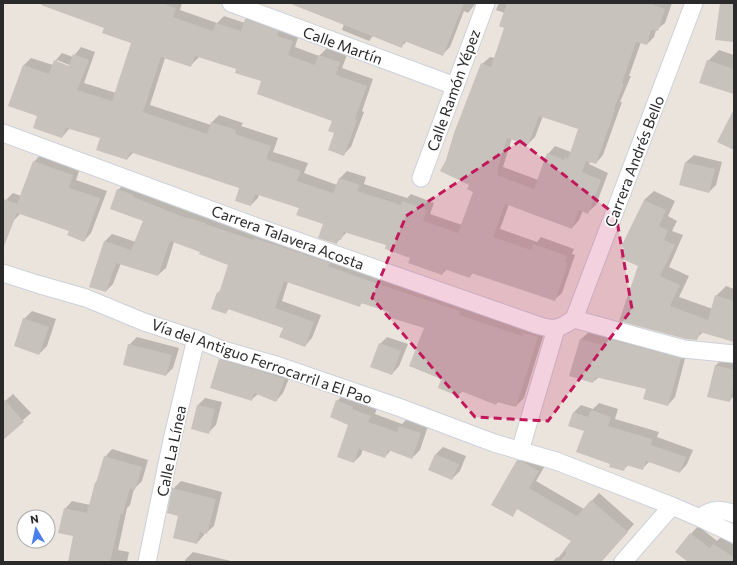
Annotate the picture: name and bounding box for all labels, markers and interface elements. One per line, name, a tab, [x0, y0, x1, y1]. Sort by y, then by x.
street label: Calle Martín	[301, 22, 385, 68]
street label: Calle Ramón Yépez	[423, 27, 483, 153]
street label: Carrera Andrés Bello	[601, 93, 667, 229]
street label: Carrera Talavera Acosta	[209, 201, 367, 273]
street label: Vía del Antiguo Ferrocarril a El Pao	[149, 315, 375, 407]
street label: Calle La Línea	[153, 404, 189, 498]
north arrow	[16, 509, 56, 549]
text: N	[29, 512, 39, 526]

